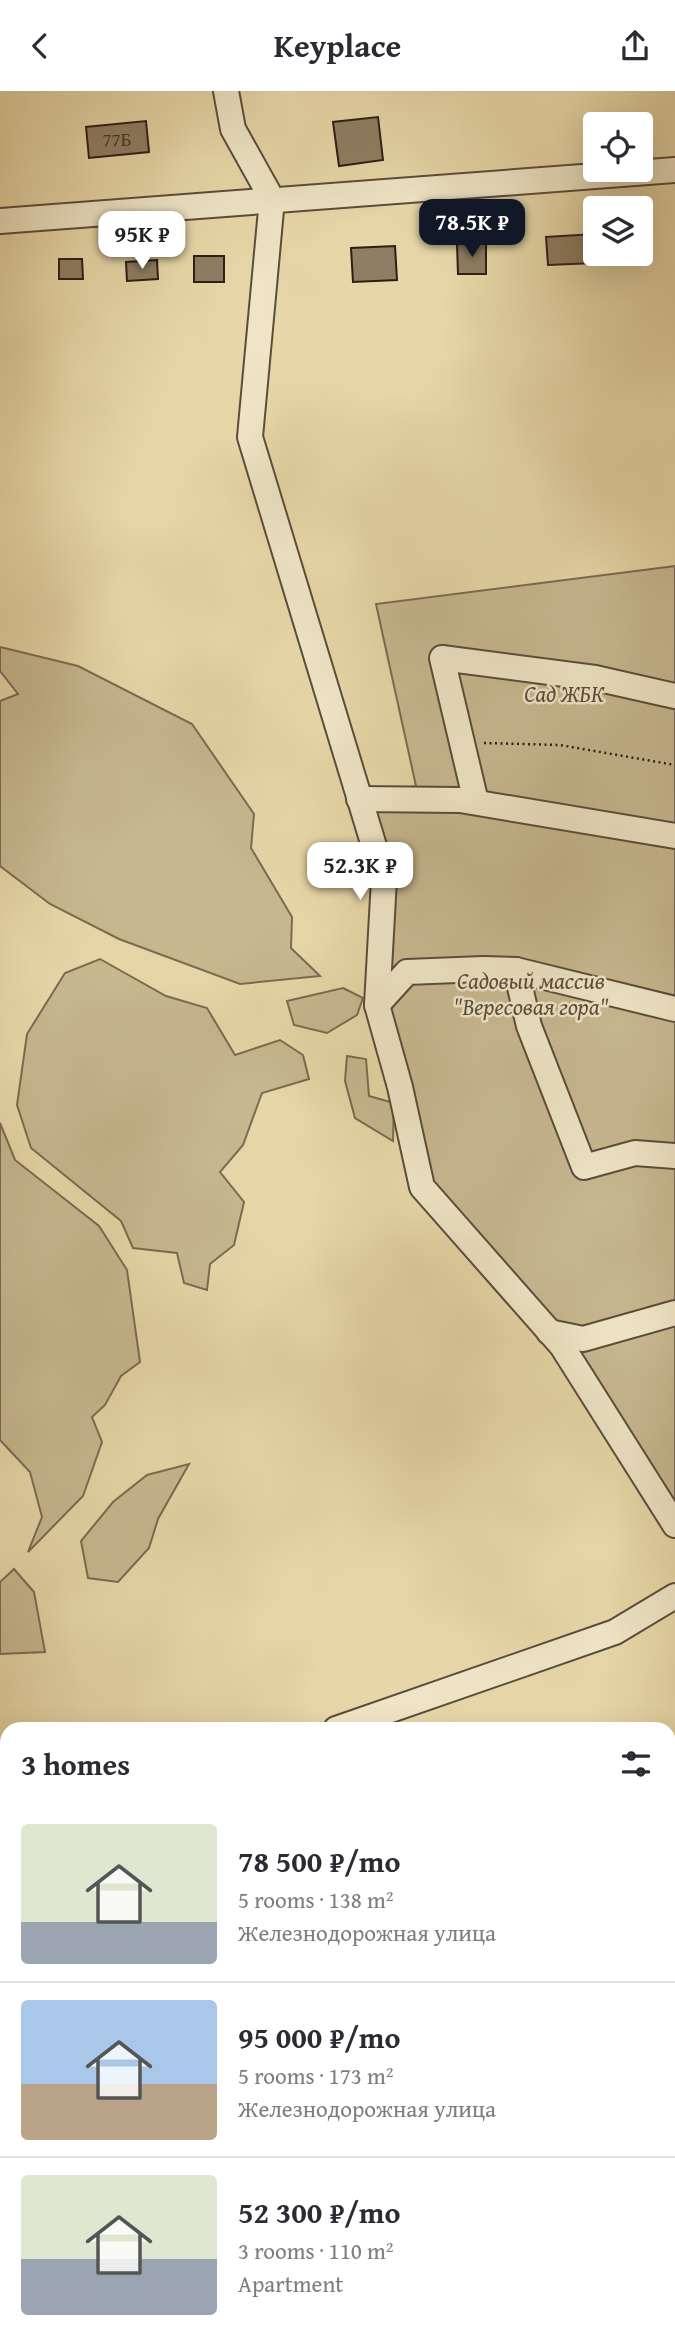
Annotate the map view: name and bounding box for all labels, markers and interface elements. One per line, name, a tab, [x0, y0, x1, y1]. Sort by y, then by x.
text: Keyplace	[274, 22, 401, 69]
icon: back	[21, 27, 59, 65]
icon: share	[616, 27, 654, 65]
map controls	[583, 112, 653, 266]
button: locate	[583, 112, 653, 182]
house number: 77Б	[102, 125, 132, 153]
button: layers	[583, 196, 653, 266]
pin: 78.5K ₽	[407, 199, 537, 259]
text: 78.5K ₽	[435, 205, 509, 238]
pin: 95K ₽	[93, 211, 191, 271]
text: 95K ₽	[114, 217, 170, 250]
park label: Сад ЖБК	[524, 677, 605, 710]
pin: 52.3K ₽	[295, 843, 425, 902]
text: 52.3K ₽	[323, 848, 397, 881]
park label: Садовый массив "Вересовая гора"	[453, 964, 609, 1023]
text: 3 homes	[21, 1742, 130, 1786]
icon: filters	[617, 1745, 655, 1783]
text: 78 500 ₽/mo	[238, 1839, 401, 1883]
icon: home	[77, 1852, 161, 1936]
text: 5 rooms · 138 m²	[238, 1883, 393, 1916]
text: Железнодорожная улица	[238, 1916, 496, 1949]
text: 95 000 ₽/mo	[238, 2015, 401, 2059]
icon: home	[77, 2028, 161, 2112]
text: 5 rooms · 173 m²	[238, 2059, 393, 2092]
text: Железнодорожная улица	[238, 2092, 496, 2125]
text: 52 300 ₽/mo	[238, 2190, 401, 2234]
icon: home	[77, 2203, 161, 2287]
text: 3 rooms · 110 m²	[238, 2234, 393, 2267]
text: Apartment	[238, 2267, 343, 2300]

